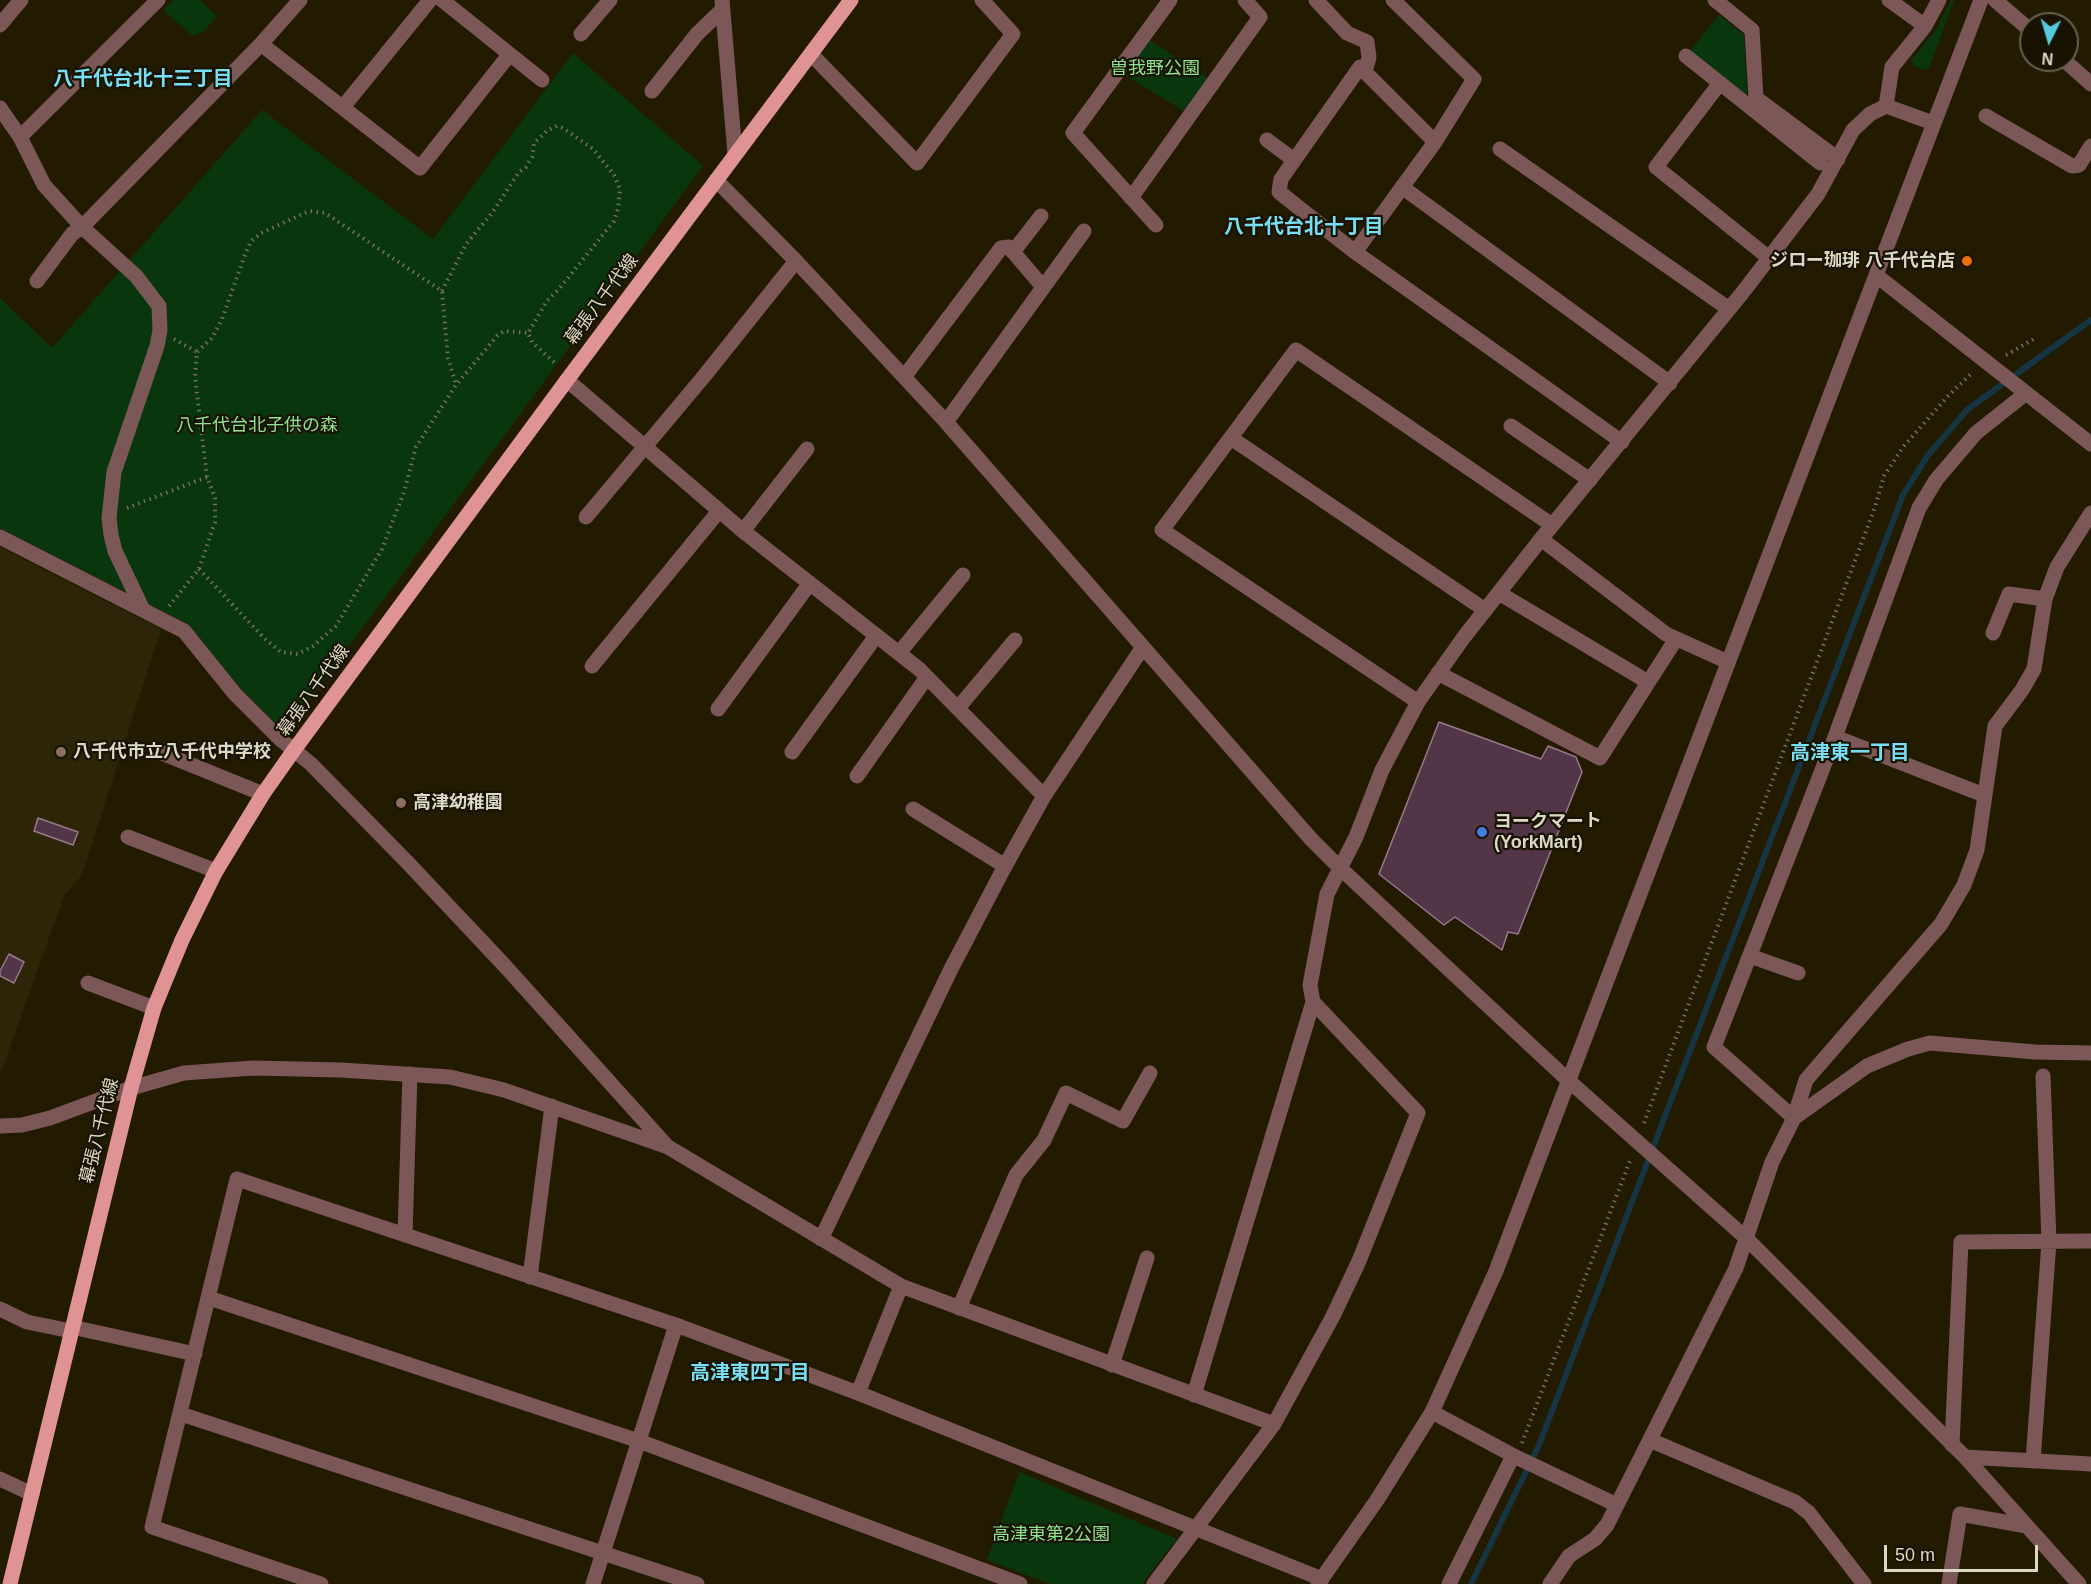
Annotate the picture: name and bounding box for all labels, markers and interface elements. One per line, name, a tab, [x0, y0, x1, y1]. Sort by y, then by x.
north arrow	[2019, 12, 2079, 72]
text: N	[2041, 49, 2054, 67]
park label: 曽我野公園	[1110, 58, 1200, 80]
district label: 八千代台北十三丁目	[53, 67, 233, 91]
district label: 八千代台北十丁目	[1224, 215, 1384, 239]
street label: 幕張八千代線	[561, 250, 643, 350]
place label: ジロー珈琲 八千代台店	[1770, 250, 1955, 272]
marker: ジロー珈琲 八千代台店	[1960, 254, 1974, 268]
park label: 八千代台北子供の森	[176, 415, 338, 437]
street label: 幕張八千代線	[274, 641, 354, 741]
place label: 八千代市立八千代中学校	[73, 741, 271, 763]
district label: 高津東一丁目	[1790, 741, 1910, 765]
marker: 八千代市立八千代中学校	[54, 745, 68, 759]
place label: 高津幼稚園	[413, 792, 503, 814]
marker: 高津幼稚園	[394, 796, 408, 810]
place label: ヨークマート (YorkMart)	[1494, 811, 1602, 854]
marker: ヨークマート (YorkMart)	[1475, 825, 1489, 839]
street label: 幕張八千代線	[76, 1076, 124, 1186]
district label: 高津東四丁目	[690, 1361, 810, 1385]
park label: 高津東第2公園	[992, 1524, 1110, 1546]
scale bar	[1887, 1533, 2042, 1571]
text: 50 m	[1895, 1545, 1935, 1565]

